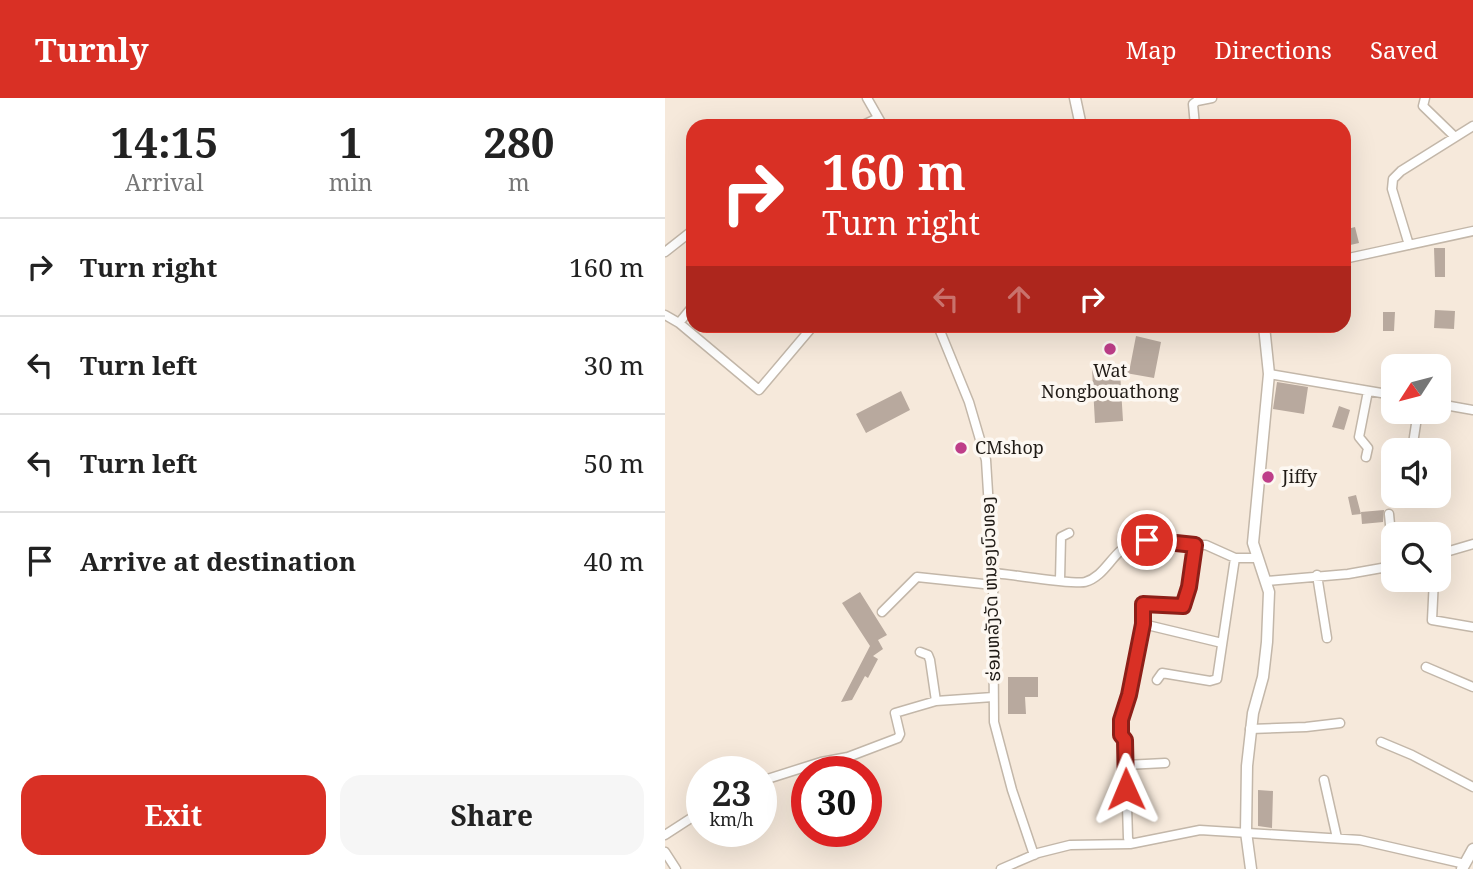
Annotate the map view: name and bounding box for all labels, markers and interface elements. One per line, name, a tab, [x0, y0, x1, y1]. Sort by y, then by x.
text: Turnly	[35, 27, 149, 72]
text: Map	[1126, 33, 1177, 66]
text: Directions	[1215, 33, 1332, 66]
text: Saved	[1370, 33, 1438, 66]
text: 14:15	[111, 113, 218, 170]
text: 1	[339, 113, 363, 170]
text: 280	[483, 113, 554, 170]
text: 160 m	[822, 138, 966, 204]
icon: right	[707, 147, 798, 238]
text: Arrival	[125, 166, 204, 198]
text: min	[329, 166, 373, 198]
text: m	[508, 166, 530, 198]
text: Turn right	[822, 201, 980, 244]
icon: right	[21, 248, 59, 286]
text: Turn right	[80, 249, 217, 285]
text: 160 m	[569, 249, 644, 285]
icon: left	[927, 280, 965, 318]
icon: ahead	[1000, 280, 1038, 318]
icon: right	[1073, 280, 1111, 318]
marker: Wat Nongbouathong	[1102, 341, 1118, 357]
icon: left	[21, 346, 59, 384]
text: Turn left	[80, 347, 197, 383]
text: 30 m	[584, 347, 644, 383]
north arrow	[1381, 354, 1451, 424]
map controls	[1381, 354, 1451, 592]
place label: Wat Nongbouathong	[1041, 358, 1179, 403]
place label: CMshop	[975, 435, 1044, 459]
button: sound	[1381, 438, 1451, 508]
marker: CMshop	[953, 440, 969, 456]
icon: left	[21, 444, 59, 482]
text: Turn left	[80, 445, 197, 481]
text: 50 m	[584, 445, 644, 481]
place label: Jiffy	[1281, 464, 1318, 488]
marker: Jiffy	[1260, 469, 1276, 485]
street label: ຮ່ອມຫລັງວັດ ຫນອງບົວທອງ	[975, 496, 1005, 682]
pin	[1117, 510, 1177, 570]
icon: arrive	[1128, 521, 1166, 559]
button: search	[1381, 522, 1451, 592]
icon: arrive	[21, 542, 59, 580]
text: Arrive at destination	[80, 543, 356, 579]
text: 40 m	[584, 543, 644, 579]
position arrow	[1089, 752, 1163, 826]
speed limit sign: 30	[791, 756, 882, 847]
text: 23	[712, 769, 751, 816]
button: Exit	[21, 775, 326, 855]
button: Share	[340, 775, 644, 855]
text: km/h	[709, 807, 754, 831]

